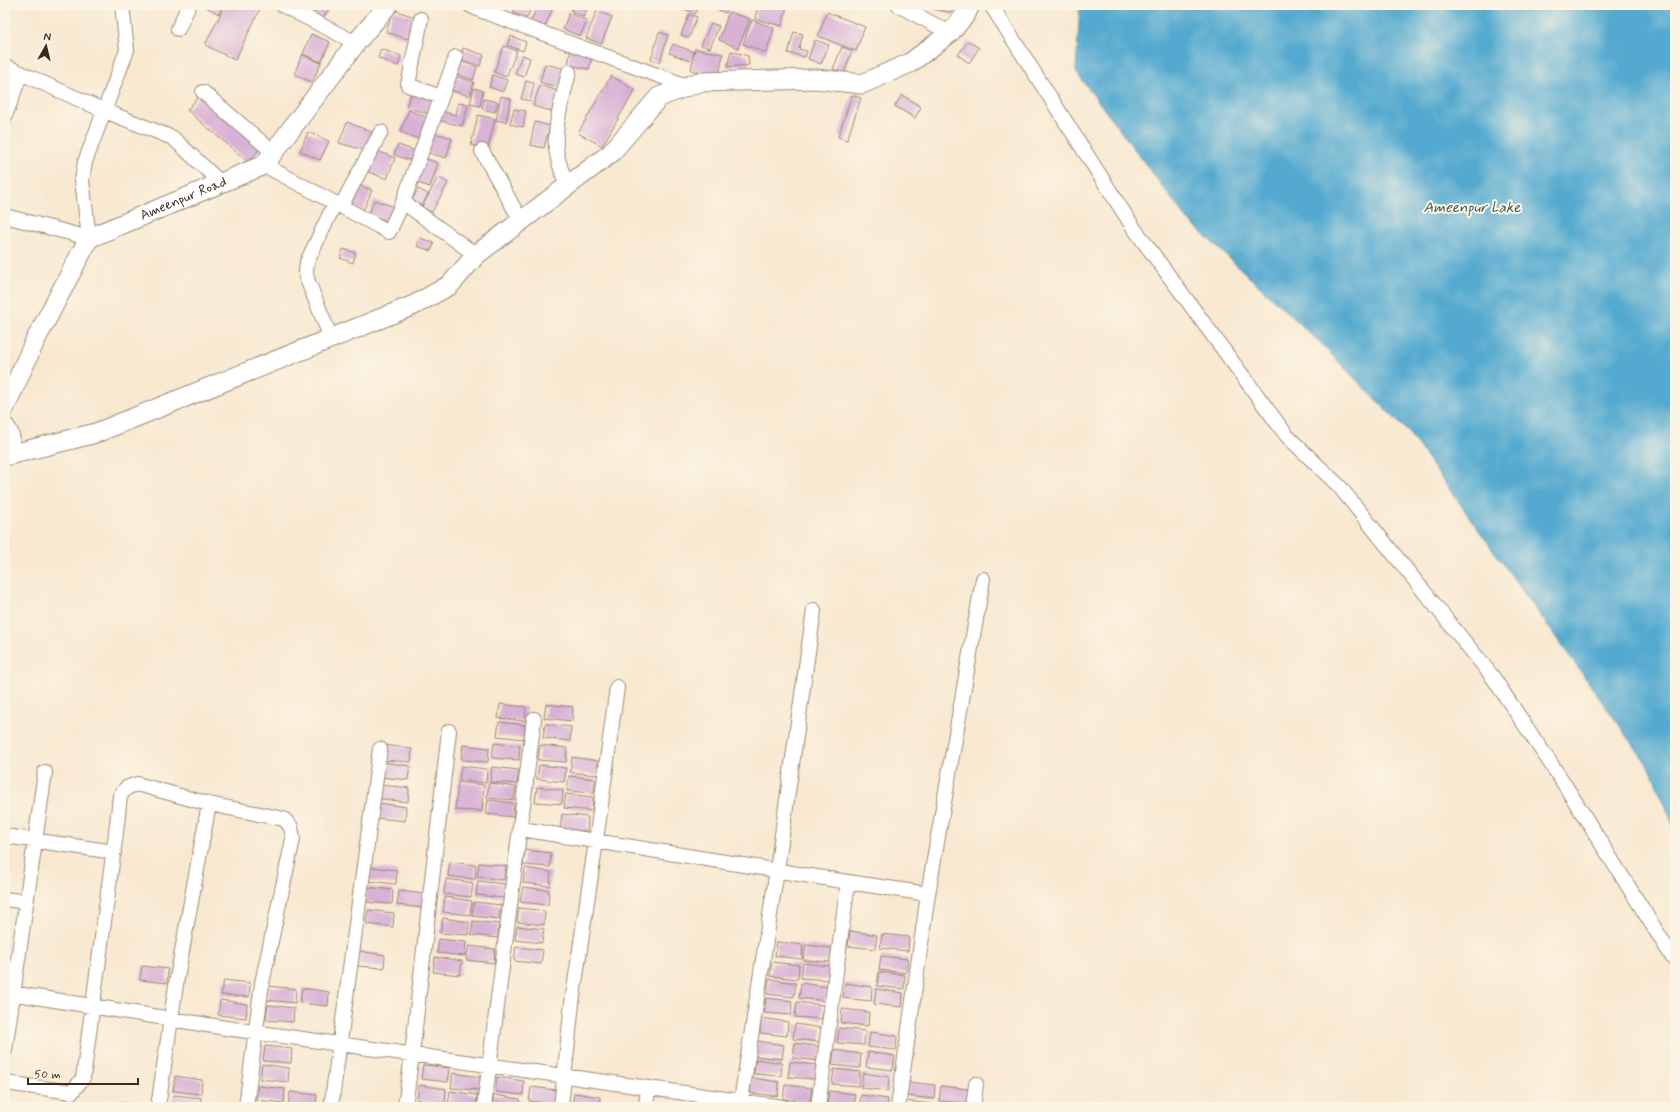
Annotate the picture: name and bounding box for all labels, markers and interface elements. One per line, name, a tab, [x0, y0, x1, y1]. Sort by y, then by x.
north arrow	[26, 26, 66, 66]
text: N	[43, 30, 52, 45]
street label: Ameenpur Road	[137, 173, 229, 225]
water label: Ameenpur Lake	[1423, 198, 1521, 218]
scale bar	[28, 1060, 138, 1086]
text: 50 m	[34, 1067, 61, 1083]

